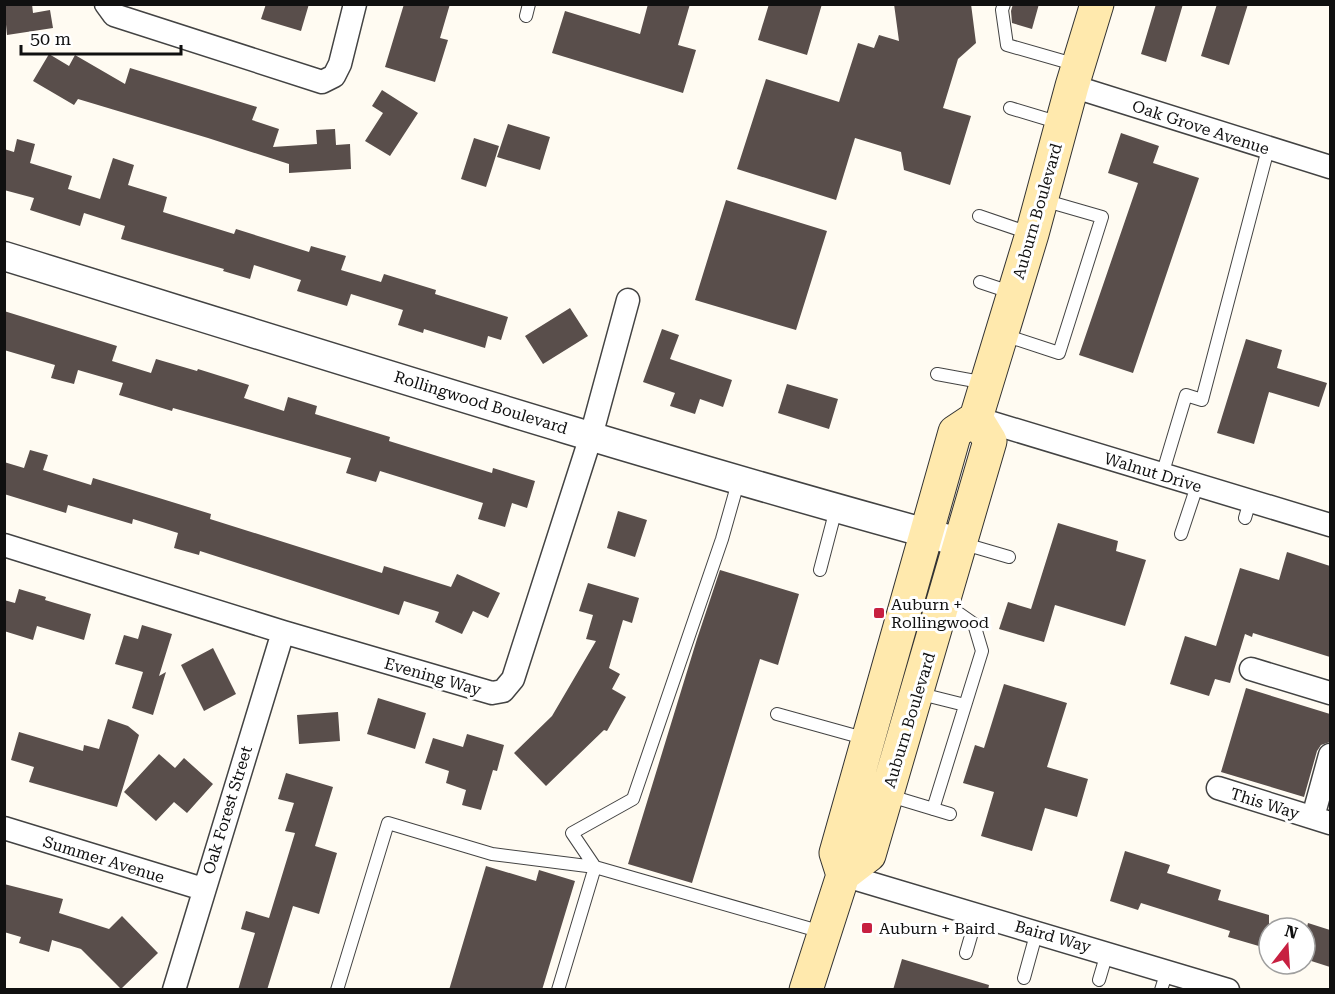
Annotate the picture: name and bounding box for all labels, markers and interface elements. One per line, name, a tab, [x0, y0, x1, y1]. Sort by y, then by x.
scale bar	[21, 18, 182, 56]
text: 50 m	[30, 28, 71, 49]
street label: Oak Grove Avenue	[1130, 96, 1272, 159]
street label: Auburn Boulevard	[1009, 141, 1066, 281]
street label: Rollingwood Boulevard	[392, 367, 570, 438]
street label: Walnut Drive	[1102, 449, 1204, 496]
place label: Auburn + Rollingwood	[891, 595, 989, 632]
marker: Auburn + Rollingwood	[872, 606, 886, 620]
street label: Auburn Boulevard	[880, 650, 939, 790]
street label: Evening Way	[382, 654, 484, 700]
street label: Oak Forest Street	[199, 744, 256, 877]
street label: This Way	[1228, 784, 1302, 823]
street label: Summer Avenue	[41, 832, 167, 887]
north arrow	[1257, 916, 1317, 976]
street label: Baird Way	[1013, 917, 1094, 957]
place label: Auburn + Baird	[879, 919, 995, 938]
marker: Auburn + Baird	[860, 921, 874, 935]
text: N	[1283, 921, 1300, 943]

